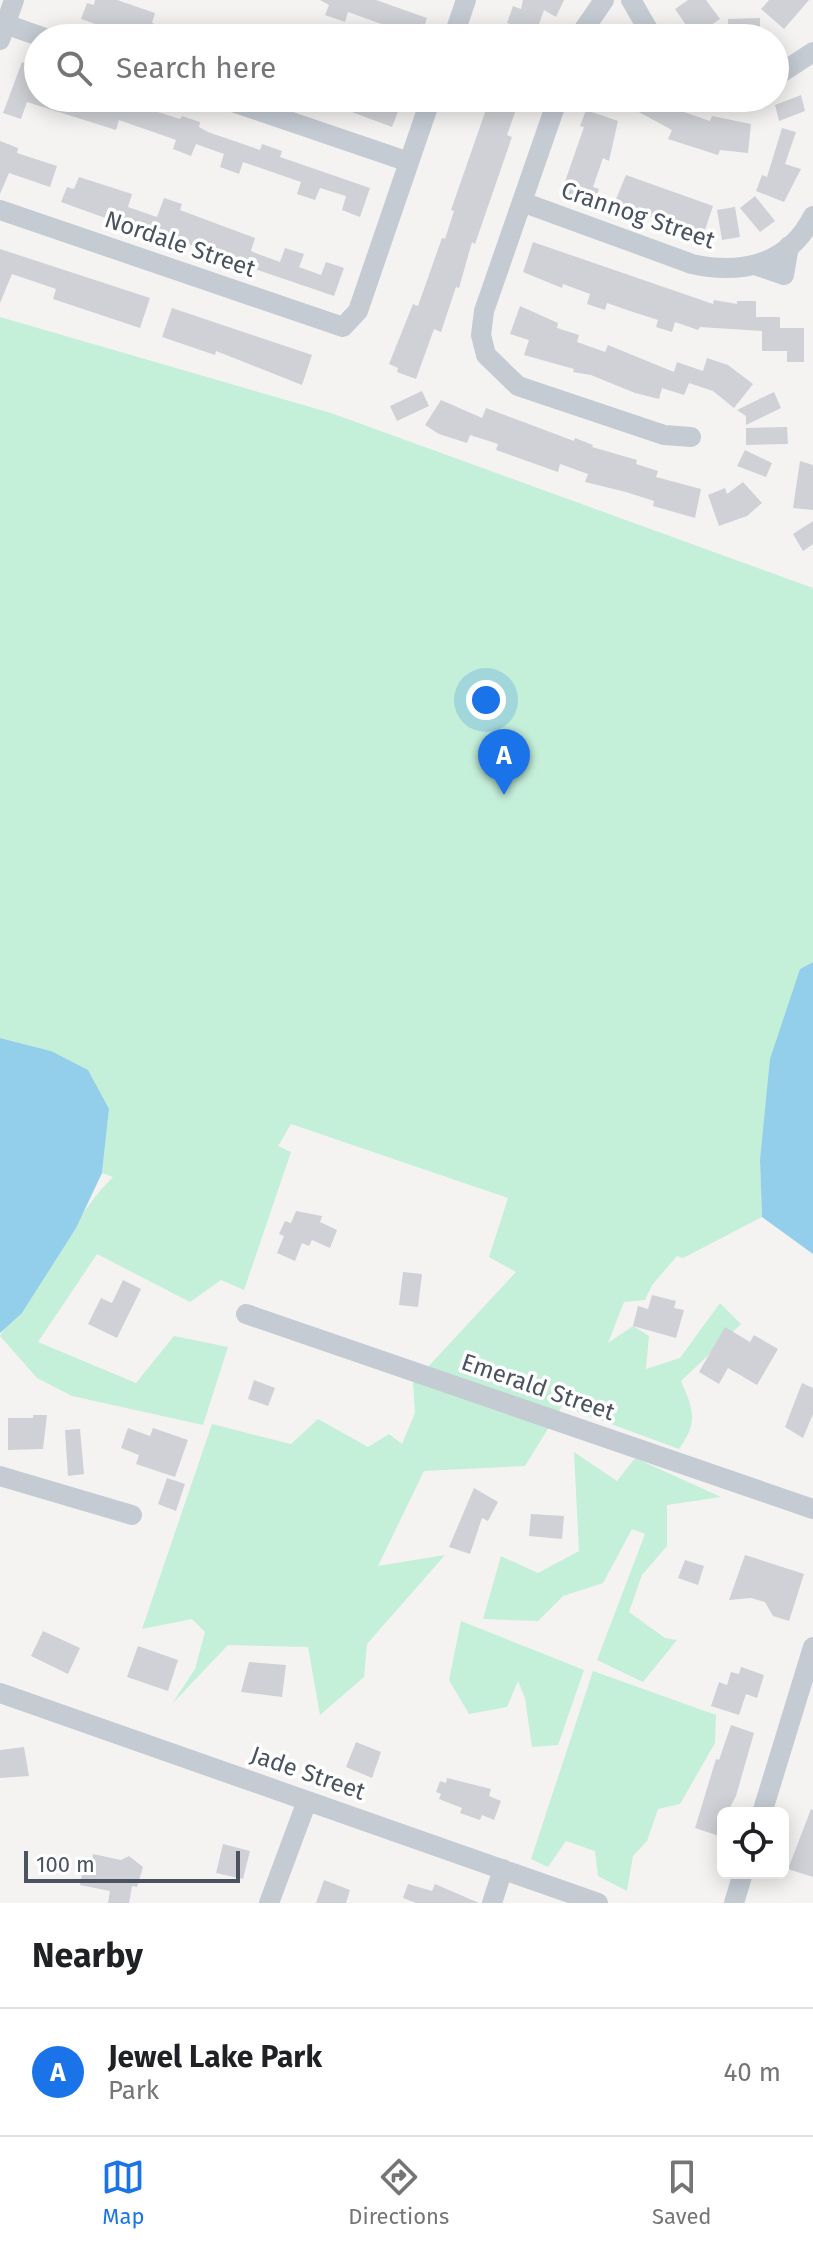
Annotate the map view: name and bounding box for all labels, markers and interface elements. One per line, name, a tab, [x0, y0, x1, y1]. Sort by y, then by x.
search box	[24, 24, 789, 112]
icon: search	[52, 46, 96, 90]
text: Search here	[116, 50, 276, 86]
street label: Crannog Street	[557, 176, 719, 254]
street label: Nordale Street	[101, 205, 259, 283]
your location	[466, 680, 506, 720]
pin: A	[478, 729, 530, 795]
street label: Emerald Street	[458, 1348, 619, 1426]
street label: Jade Street	[247, 1740, 369, 1806]
map controls	[717, 1807, 789, 1879]
button: locate	[717, 1807, 789, 1879]
scale bar	[24, 1847, 240, 1883]
text: 100 m	[36, 1851, 95, 1878]
text: Nearby	[32, 1935, 143, 1976]
text: Jewel Lake Park	[108, 2039, 322, 2075]
text: A	[50, 2057, 66, 2088]
text: 40 m	[723, 2057, 781, 2088]
text: Park	[108, 2075, 159, 2106]
tab: Map	[101, 2155, 145, 2230]
tab: Directions	[348, 2155, 449, 2230]
tab: Saved	[652, 2155, 712, 2230]

